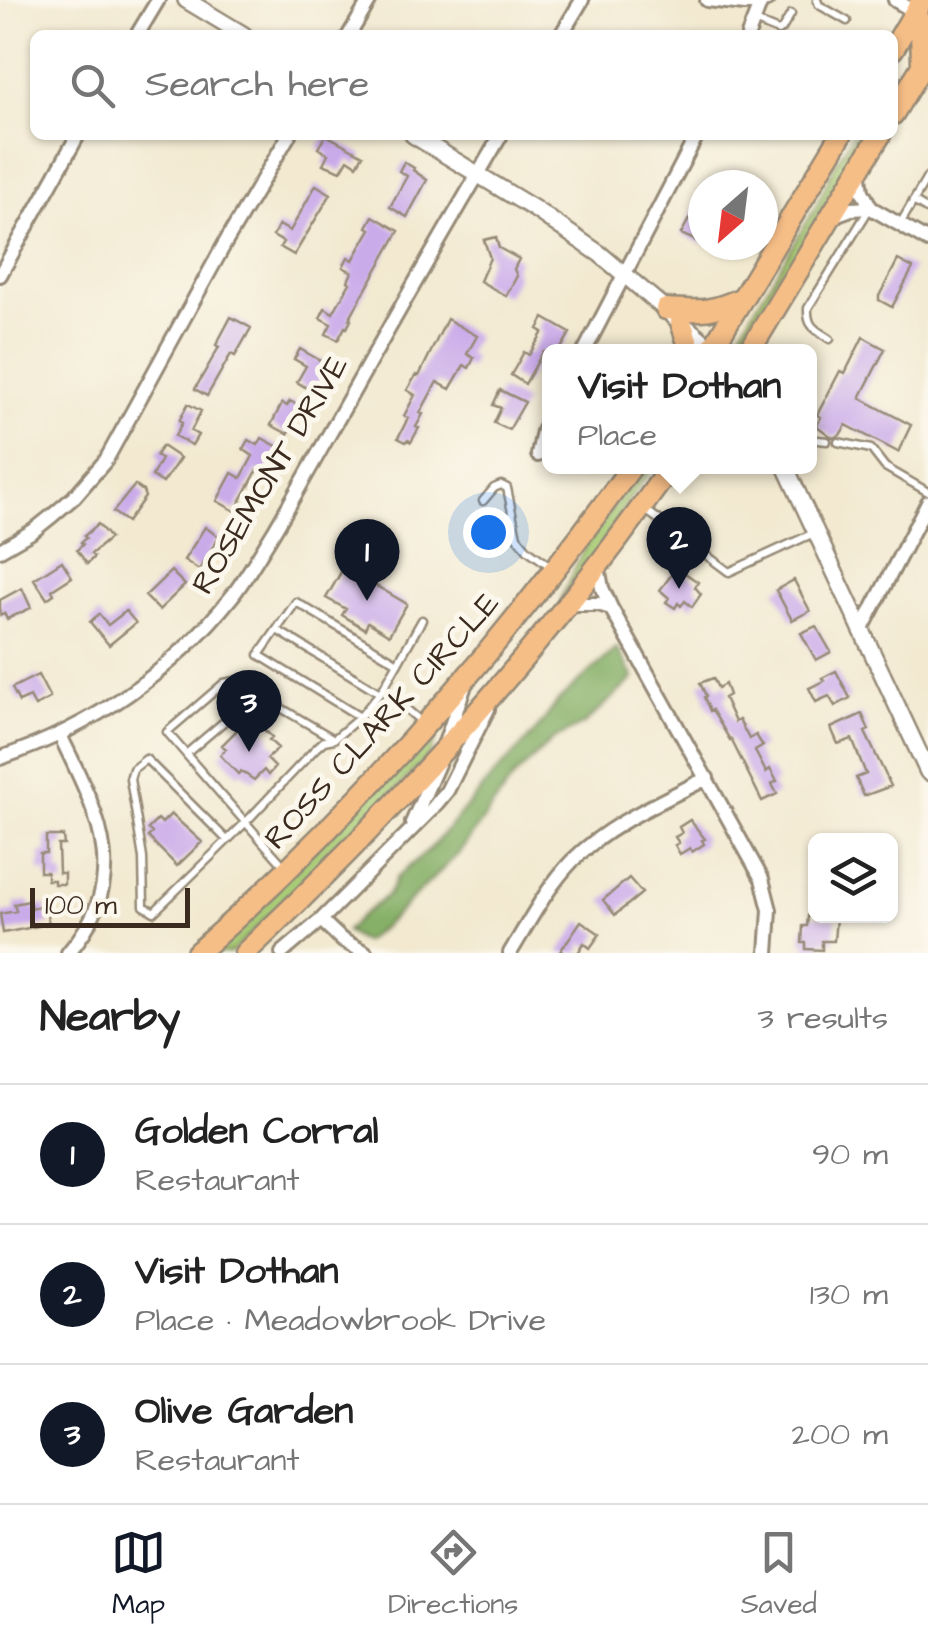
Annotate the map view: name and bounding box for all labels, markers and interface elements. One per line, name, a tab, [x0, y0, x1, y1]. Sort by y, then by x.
search box	[30, 30, 898, 140]
icon: search	[65, 58, 120, 113]
text: Search here	[145, 59, 369, 111]
north arrow	[688, 170, 778, 260]
popup	[542, 344, 817, 474]
street label: ROSEMONT DRIVE	[181, 347, 360, 603]
text: Visit Dothan	[578, 361, 781, 413]
text: Place	[578, 413, 657, 458]
pin: 2	[646, 506, 712, 589]
your location	[463, 507, 514, 558]
pin: 1	[334, 518, 400, 601]
street label: ROSS CLARK CIRCLE	[254, 582, 510, 860]
pin: 3	[216, 670, 282, 752]
map controls	[808, 833, 898, 923]
button: layers	[808, 833, 898, 923]
scale bar	[30, 883, 190, 928]
text: 100 m	[45, 886, 117, 925]
text: Nearby	[40, 989, 180, 1047]
text: 3 results	[758, 996, 888, 1041]
text: Golden Corral	[135, 1106, 378, 1158]
text: 1	[70, 1132, 75, 1177]
text: 90 m	[812, 1132, 888, 1177]
text: Restaurant	[135, 1158, 300, 1203]
text: Visit Dothan	[135, 1246, 339, 1298]
text: 2	[63, 1272, 82, 1317]
text: 130 m	[810, 1272, 888, 1317]
text: Place · Meadowbrook Drive	[135, 1298, 546, 1343]
text: Olive Garden	[135, 1386, 353, 1438]
text: 3	[64, 1412, 81, 1457]
text: 200 m	[792, 1412, 888, 1457]
text: Restaurant	[135, 1438, 300, 1483]
tab: Map	[111, 1525, 166, 1624]
tab: Directions	[388, 1525, 518, 1624]
tab: Saved	[741, 1525, 817, 1624]

